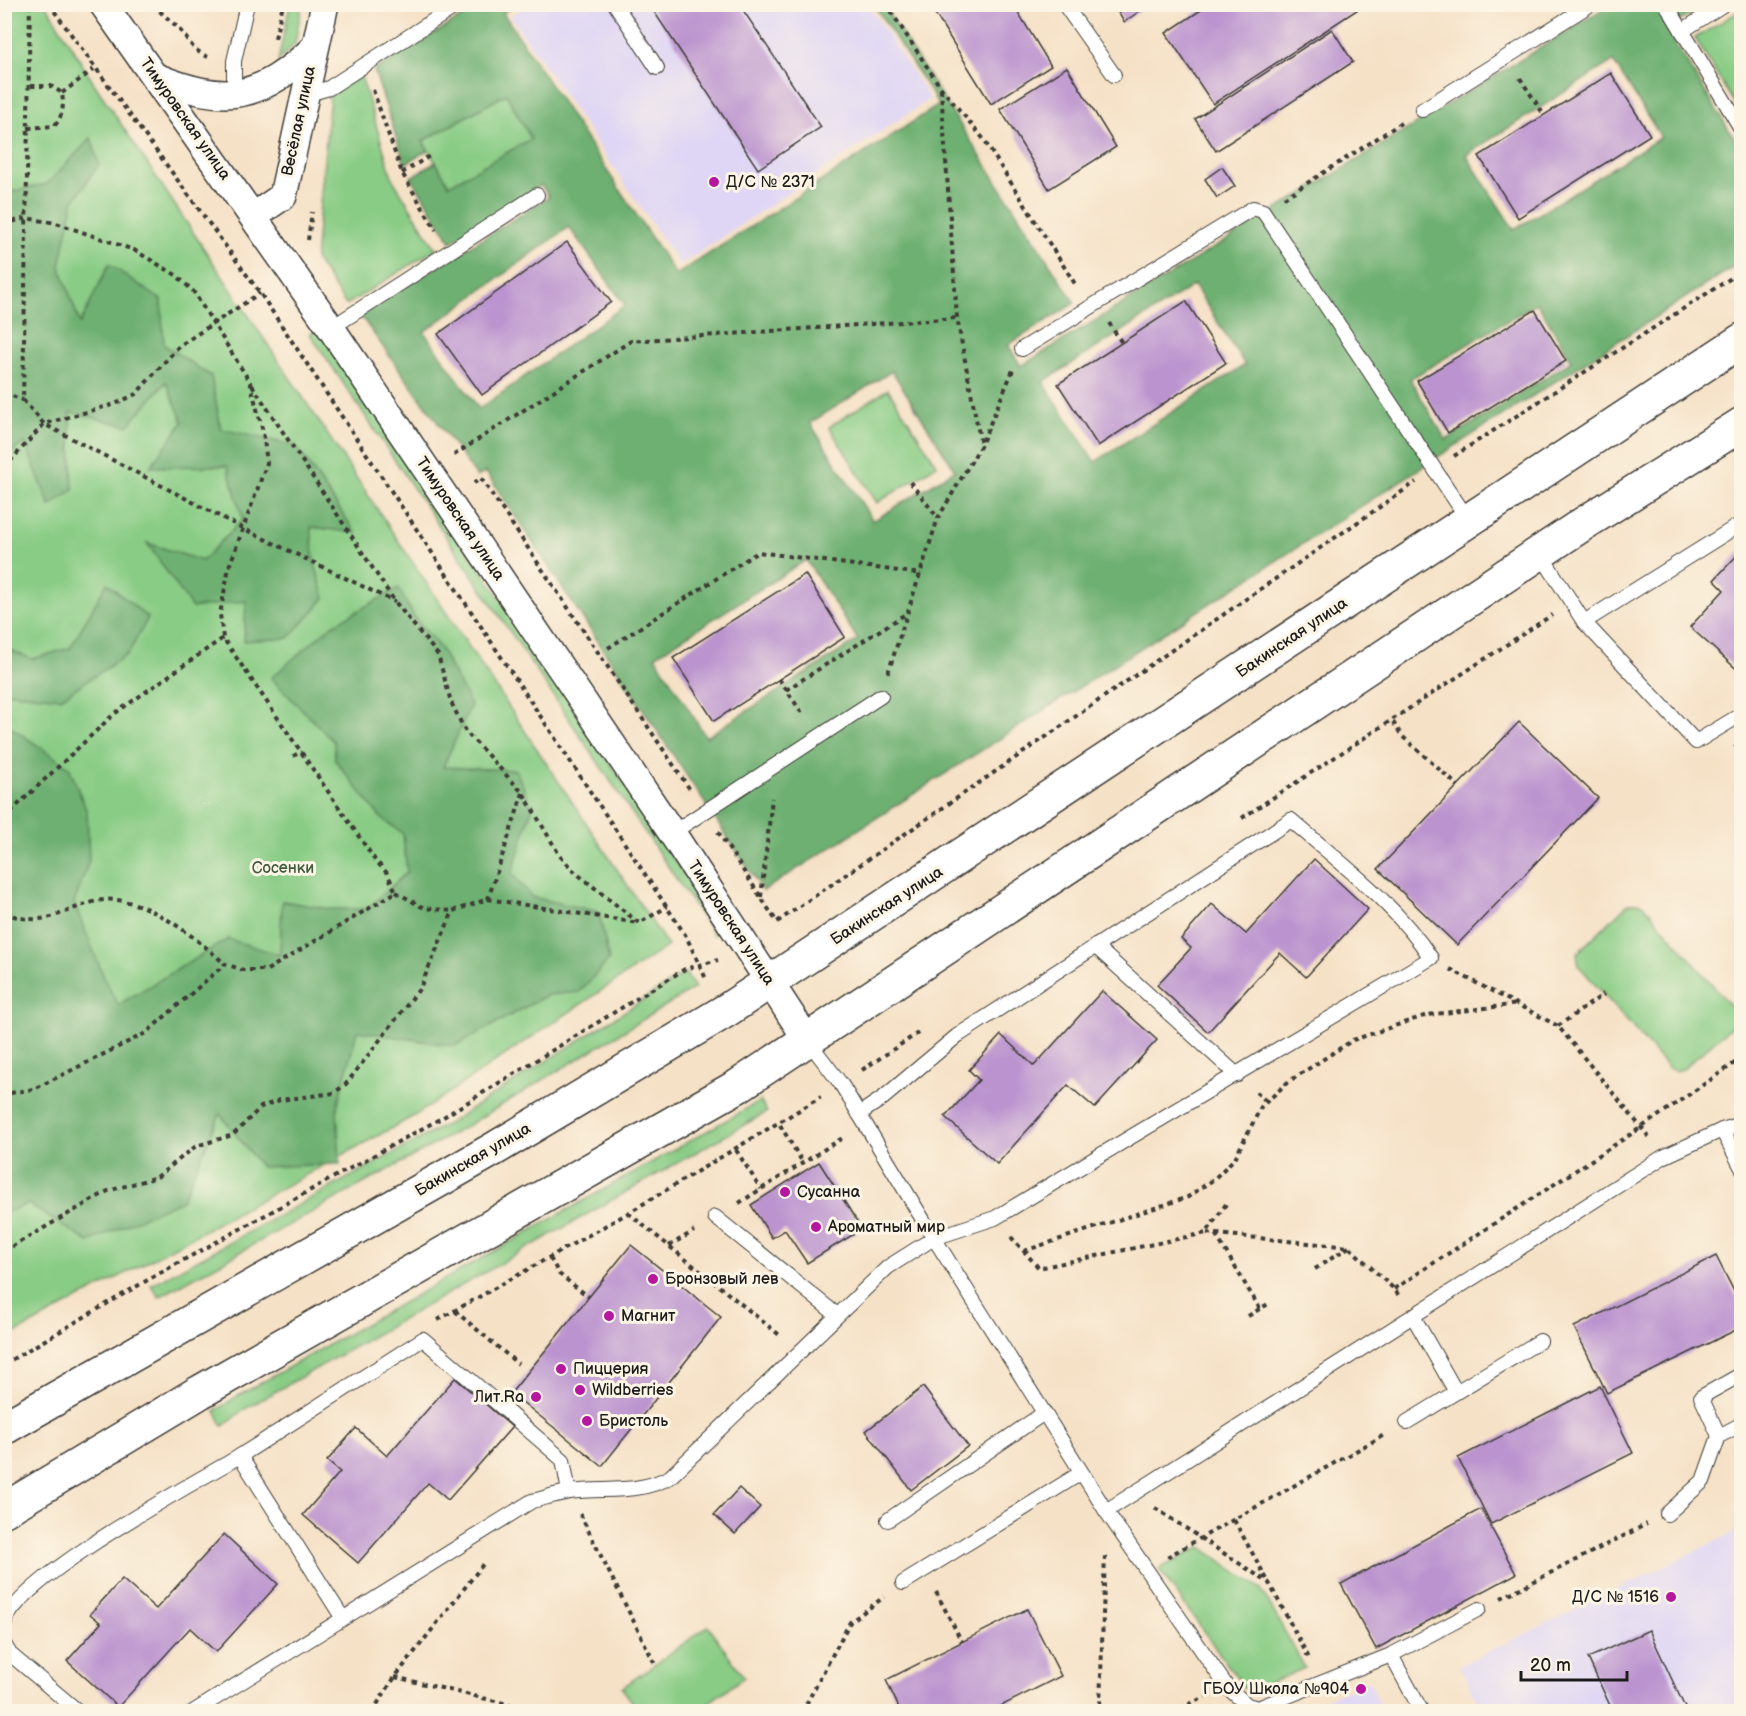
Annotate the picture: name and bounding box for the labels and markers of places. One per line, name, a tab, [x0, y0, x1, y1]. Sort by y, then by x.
place label: Д/C № 2371	[726, 173, 815, 192]
marker: Д/C № 2371	[707, 175, 721, 189]
place label: Сусанна	[797, 1183, 861, 1202]
marker: Сусанна	[778, 1185, 792, 1199]
place label: Ароматный мир	[827, 1218, 945, 1237]
marker: Ароматный мир	[809, 1220, 823, 1234]
place label: Бронзовый лев	[665, 1270, 779, 1289]
marker: Бронзовый лев	[646, 1272, 660, 1286]
place label: Магнит	[621, 1307, 676, 1326]
marker: Магнит	[602, 1309, 616, 1323]
place label: Пиццерия	[573, 1360, 649, 1379]
marker: Пиццерия	[554, 1362, 568, 1376]
place label: Wildberries	[592, 1381, 673, 1400]
marker: Wildberries	[573, 1383, 587, 1397]
place label: Лит.Ra	[473, 1388, 524, 1407]
marker: Лит.Ra	[529, 1390, 543, 1404]
place label: Бристоль	[599, 1412, 668, 1431]
marker: Бристоль	[580, 1414, 594, 1428]
place label: Д/C № 1516	[1572, 1588, 1659, 1607]
marker: Д/C № 1516	[1664, 1590, 1678, 1604]
place label: ГБОУ Школа №904	[1203, 1680, 1349, 1699]
marker: ГБОУ Школа №904	[1354, 1682, 1368, 1696]

